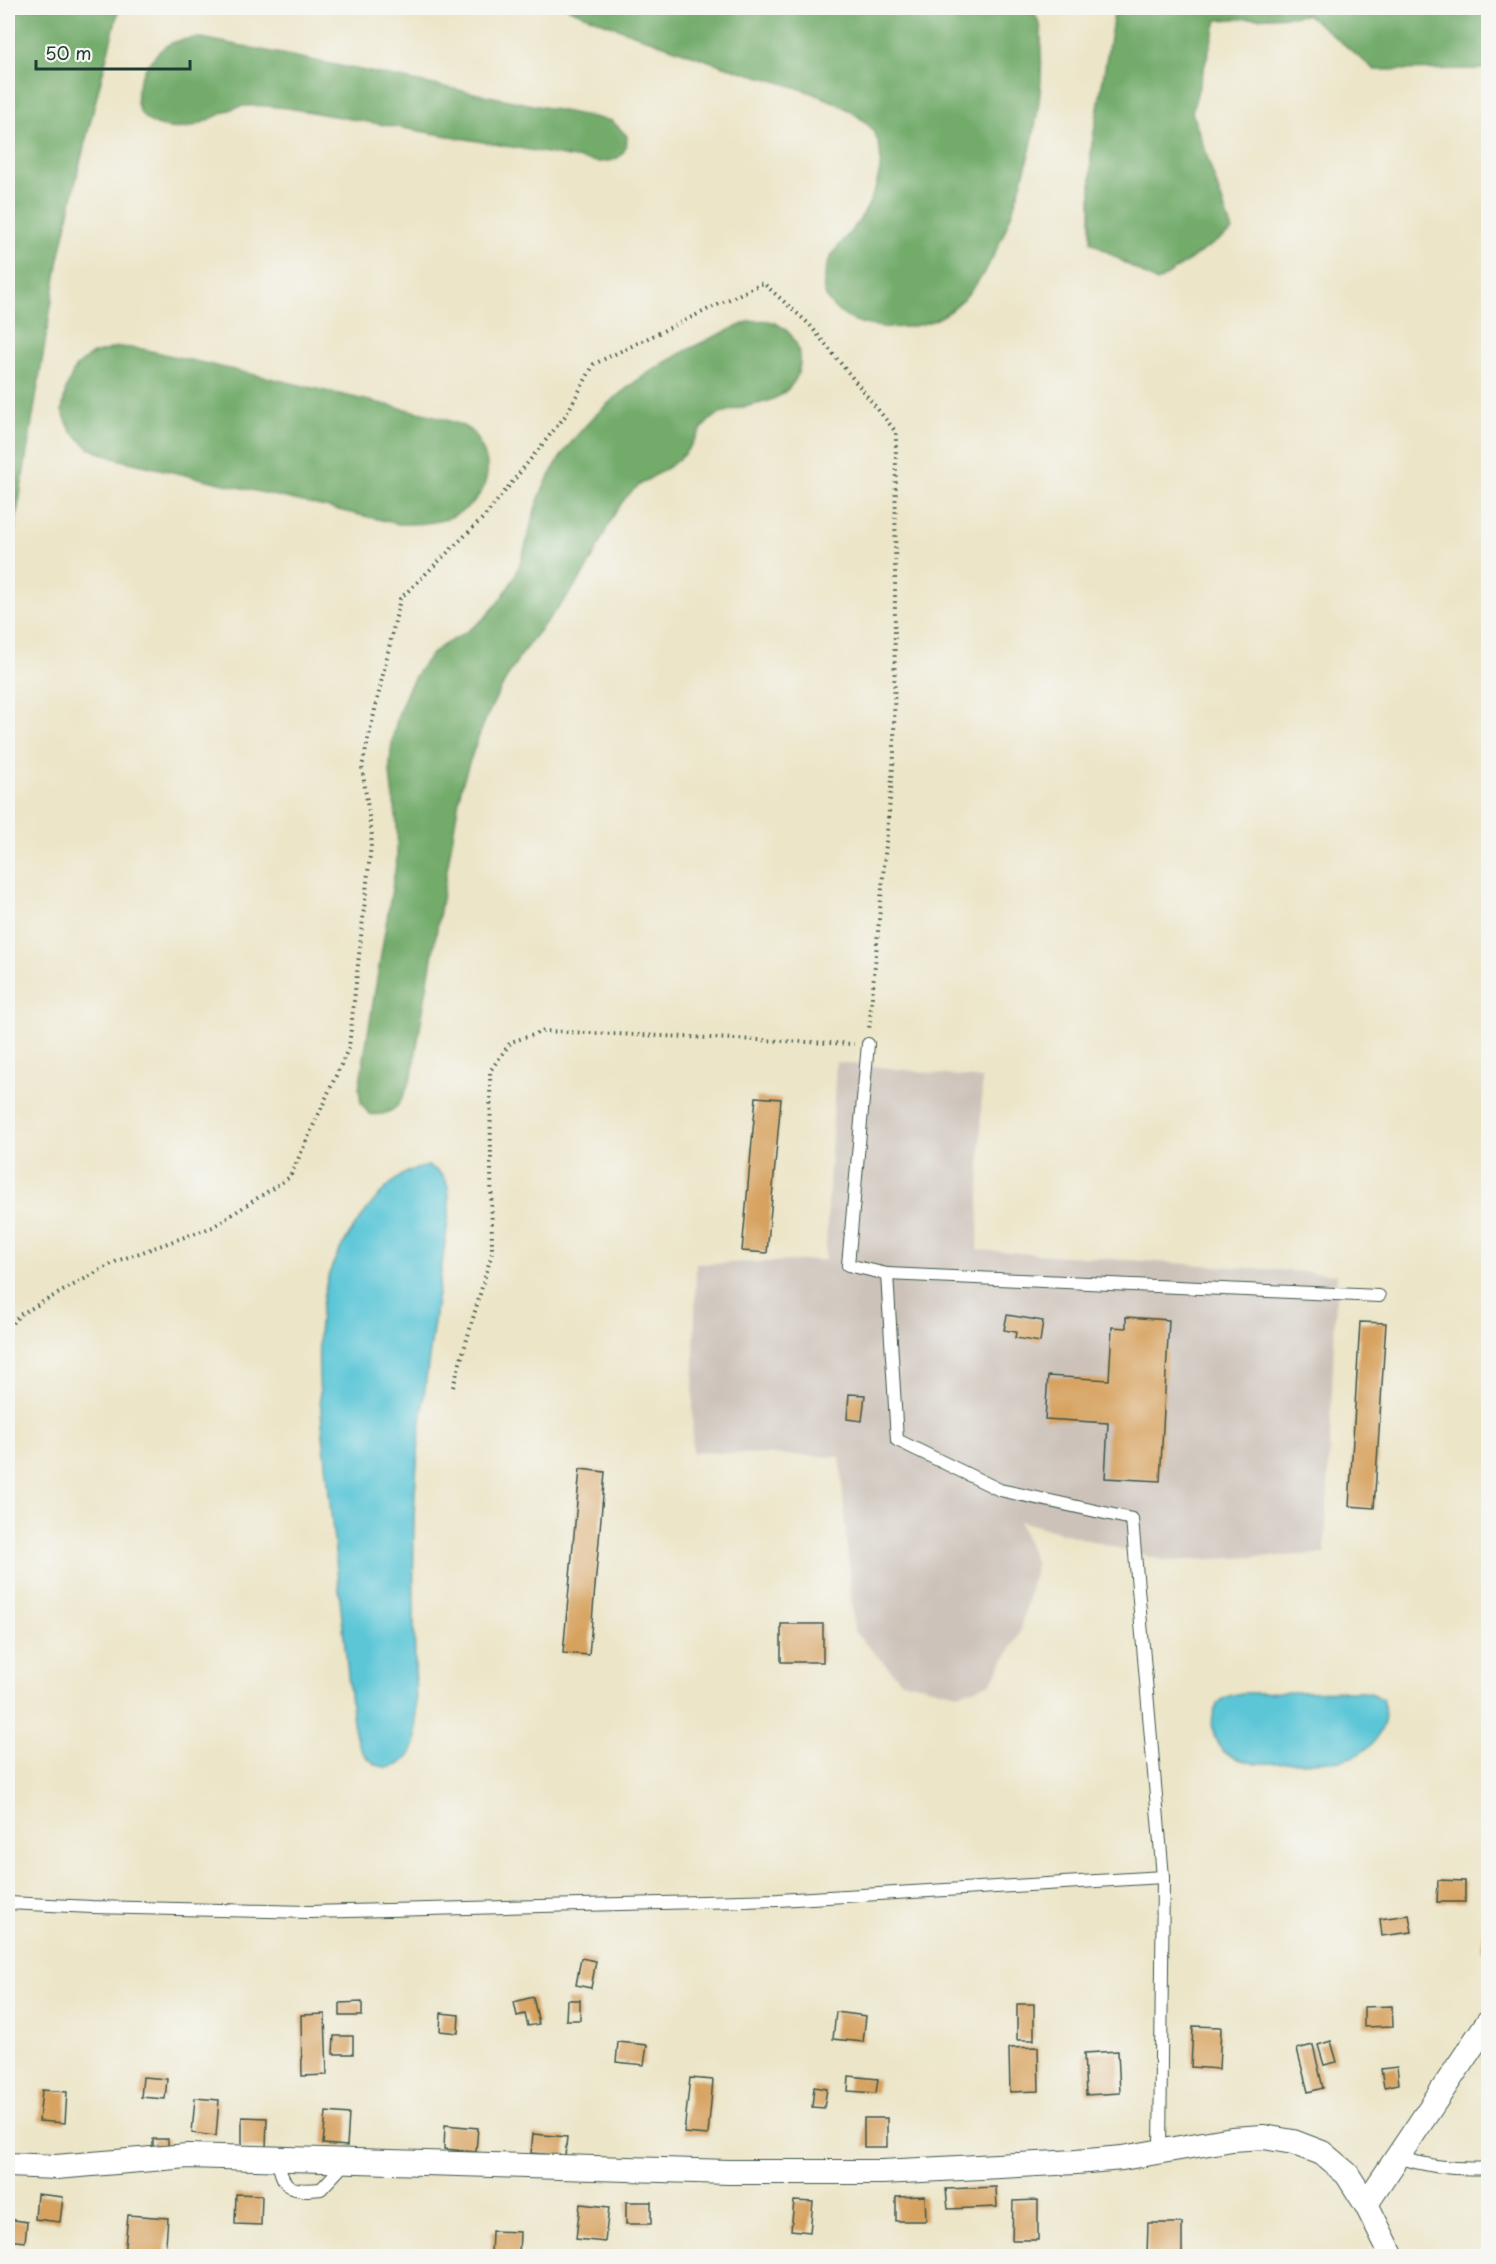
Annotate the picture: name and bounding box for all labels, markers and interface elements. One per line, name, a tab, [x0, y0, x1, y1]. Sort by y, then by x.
scale bar	[36, 33, 190, 71]
text: 50 m	[45, 39, 92, 66]

